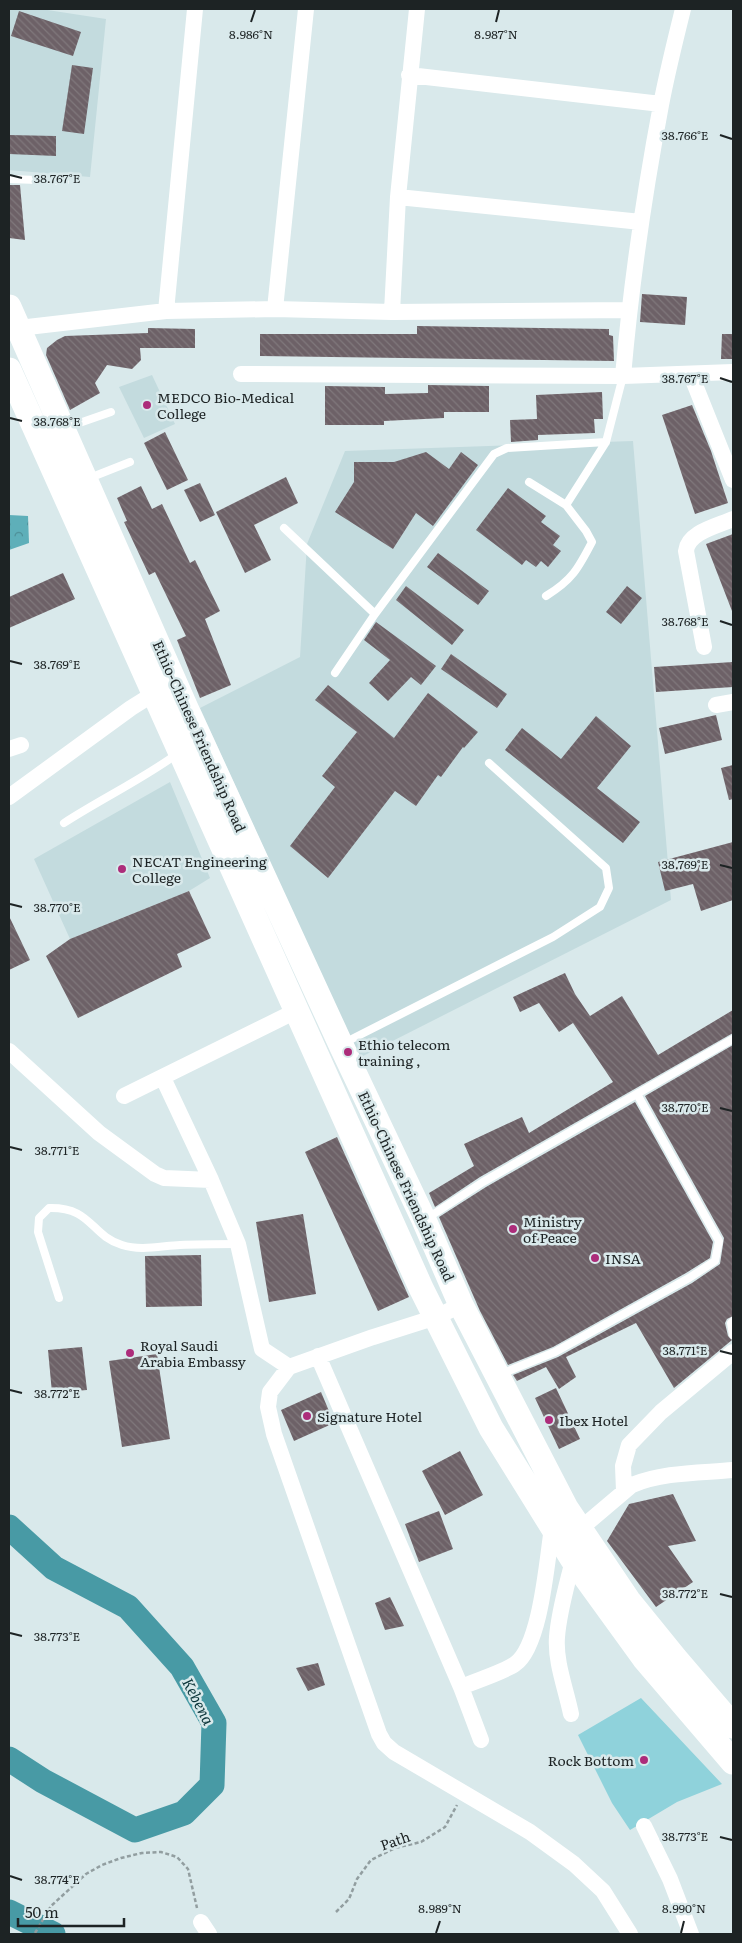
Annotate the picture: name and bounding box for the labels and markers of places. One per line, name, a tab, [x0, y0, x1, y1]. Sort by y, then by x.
place label: MEDCO Bio-Medical College	[157, 387, 295, 423]
marker: MEDCO Bio-Medical College	[141, 399, 153, 411]
place label: NECAT Engineering College	[132, 851, 267, 887]
marker: NECAT Engineering College	[116, 863, 128, 875]
place label: Ethio telecom training ,	[358, 1034, 451, 1070]
marker: Ethio telecom training ,	[342, 1046, 354, 1058]
place label: Ministry of Peace	[523, 1211, 583, 1247]
marker: Ministry of Peace	[507, 1223, 519, 1235]
place label: INSA	[605, 1248, 642, 1268]
marker: INSA	[589, 1252, 601, 1264]
place label: Royal Saudi Arabia Embassy	[140, 1335, 247, 1371]
marker: Royal Saudi Arabia Embassy	[124, 1347, 136, 1359]
place label: Signature Hotel	[317, 1406, 422, 1426]
marker: Signature Hotel	[301, 1410, 313, 1422]
place label: Ibex Hotel	[559, 1410, 628, 1430]
marker: Ibex Hotel	[543, 1414, 555, 1426]
place label: Rock Bottom	[548, 1750, 634, 1770]
marker: Rock Bottom	[638, 1754, 650, 1766]

